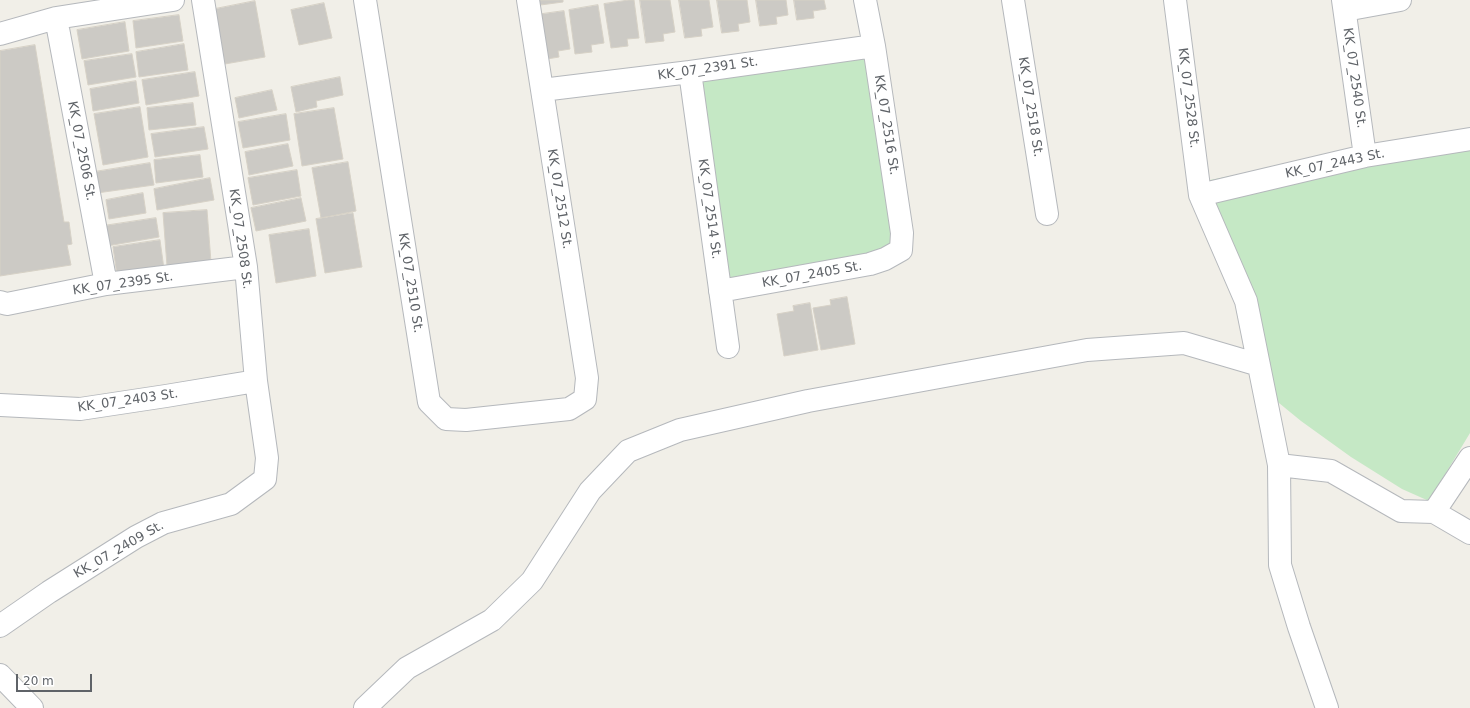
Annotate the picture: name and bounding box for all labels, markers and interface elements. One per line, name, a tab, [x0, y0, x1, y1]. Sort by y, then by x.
street label: KK_07_2540 St.	[1339, 27, 1369, 129]
street label: KK_07_2528 St.	[1174, 47, 1202, 149]
street label: KK_07_2391 St.	[657, 54, 759, 84]
street label: KK_07_2518 St.	[1014, 56, 1046, 158]
street label: KK_07_2516 St.	[870, 74, 902, 176]
street label: KK_07_2506 St.	[64, 100, 98, 202]
street label: KK_07_2443 St.	[1284, 146, 1386, 182]
street label: KK_07_2512 St.	[543, 148, 575, 250]
street label: KK_07_2514 St.	[694, 158, 724, 260]
street label: KK_07_2508 St.	[225, 188, 255, 290]
street label: KK_07_2510 St.	[394, 232, 426, 334]
street label: KK_07_2405 St.	[761, 259, 863, 291]
street label: KK_07_2395 St.	[72, 269, 174, 299]
street label: KK_07_2403 St.	[77, 386, 179, 416]
street label: KK_07_2409 St.	[71, 518, 167, 582]
scale bar	[18, 666, 94, 692]
text: 20 m	[23, 674, 54, 688]

